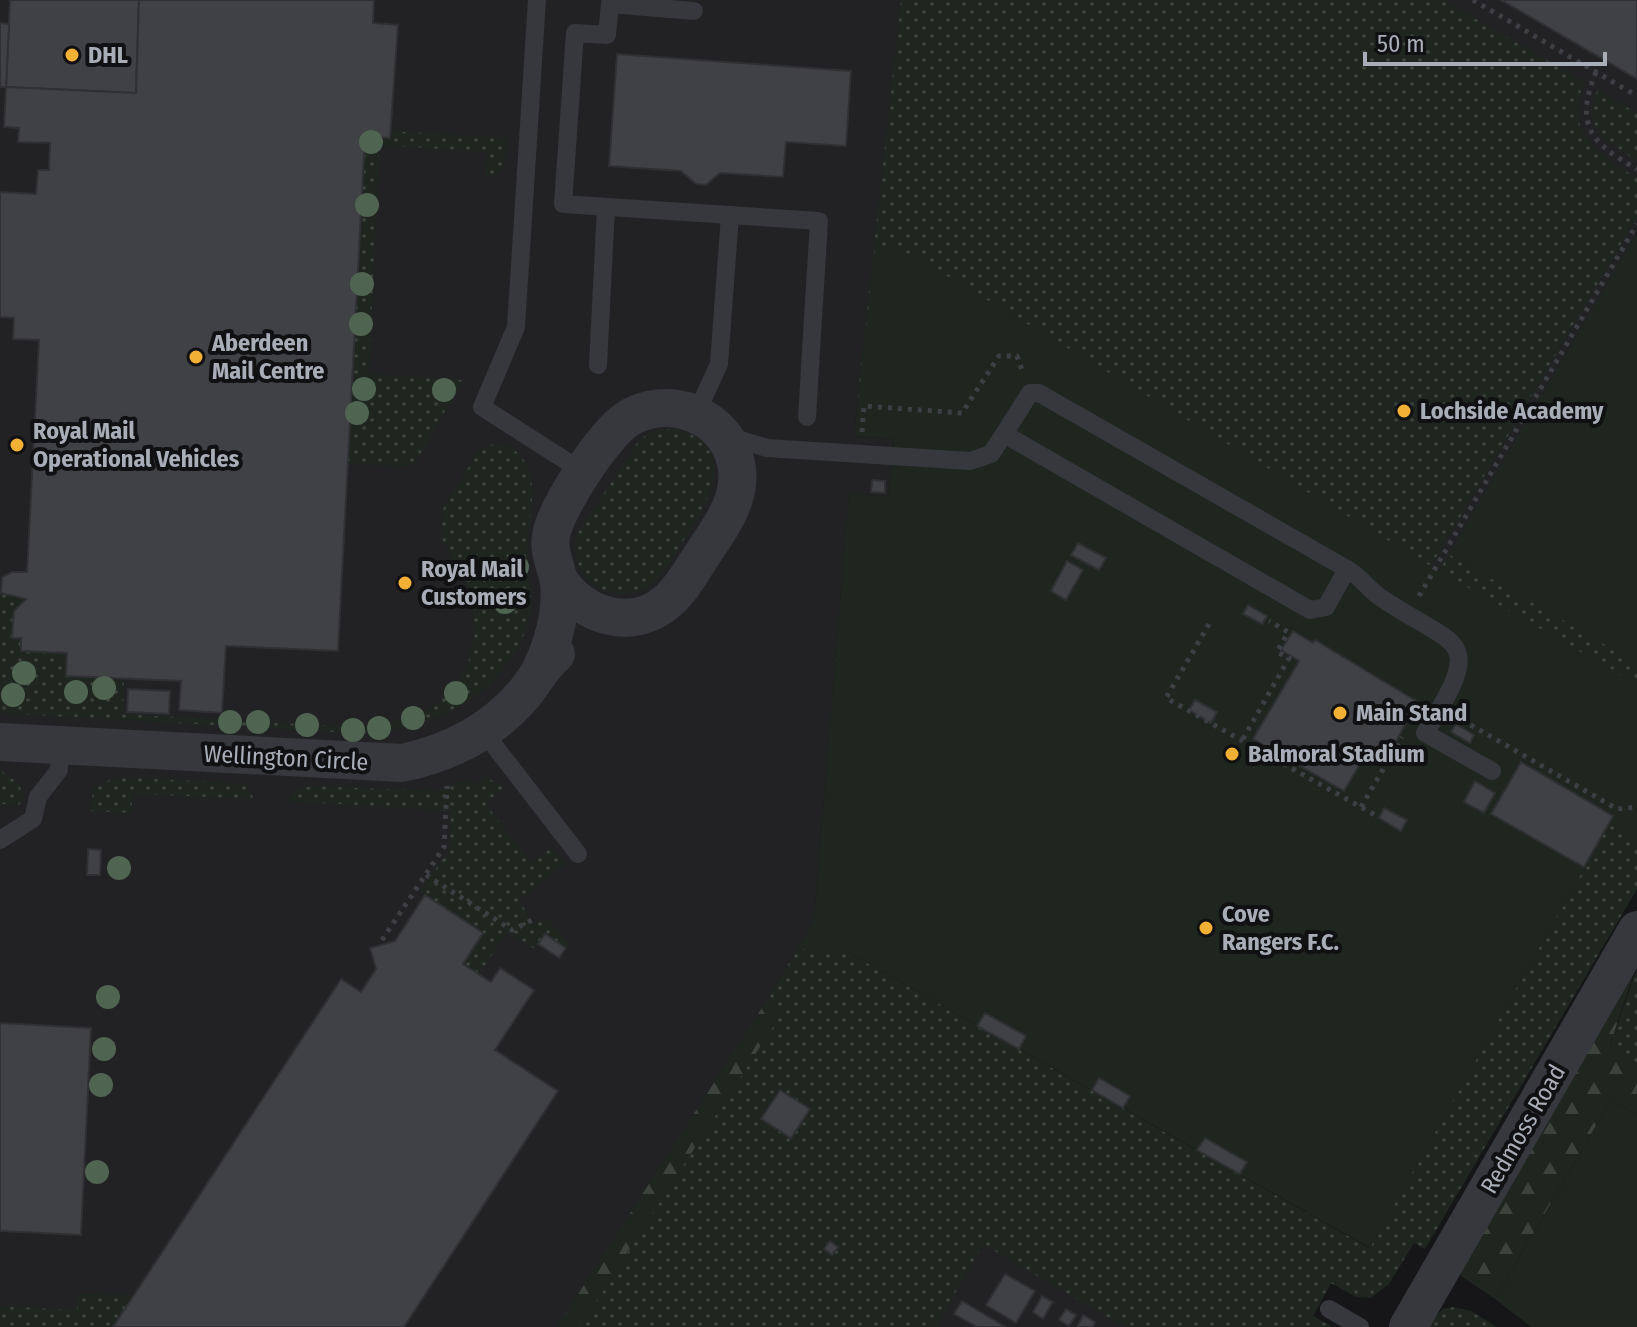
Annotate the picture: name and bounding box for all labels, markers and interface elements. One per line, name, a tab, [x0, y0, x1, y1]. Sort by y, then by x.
scale bar	[1365, 16, 1605, 66]
text: 50 m	[1377, 30, 1425, 58]
place label: DHL	[88, 41, 128, 69]
marker: DHL	[63, 46, 81, 64]
place label: Aberdeen Mail Centre	[211, 329, 325, 385]
marker: Aberdeen Mail Centre	[187, 348, 205, 366]
place label: Lochside Academy	[1420, 397, 1604, 425]
marker: Lochside Academy	[1395, 402, 1413, 420]
place label: Royal Mail Operational Vehicles	[33, 417, 240, 473]
marker: Royal Mail Operational Vehicles	[8, 436, 26, 454]
place label: Royal Mail Customers	[421, 555, 527, 611]
marker: Royal Mail Customers	[396, 574, 414, 592]
place label: Main Stand	[1356, 699, 1467, 727]
marker: Main Stand	[1331, 704, 1349, 722]
street label: Wellington Circle	[203, 740, 369, 776]
place label: Balmoral Stadium	[1248, 740, 1425, 768]
marker: Balmoral Stadium	[1223, 745, 1241, 763]
place label: Cove Rangers F.C.	[1222, 900, 1339, 956]
marker: Cove Rangers F.C.	[1197, 919, 1215, 937]
street label: Redmoss Road	[1475, 1060, 1571, 1198]

